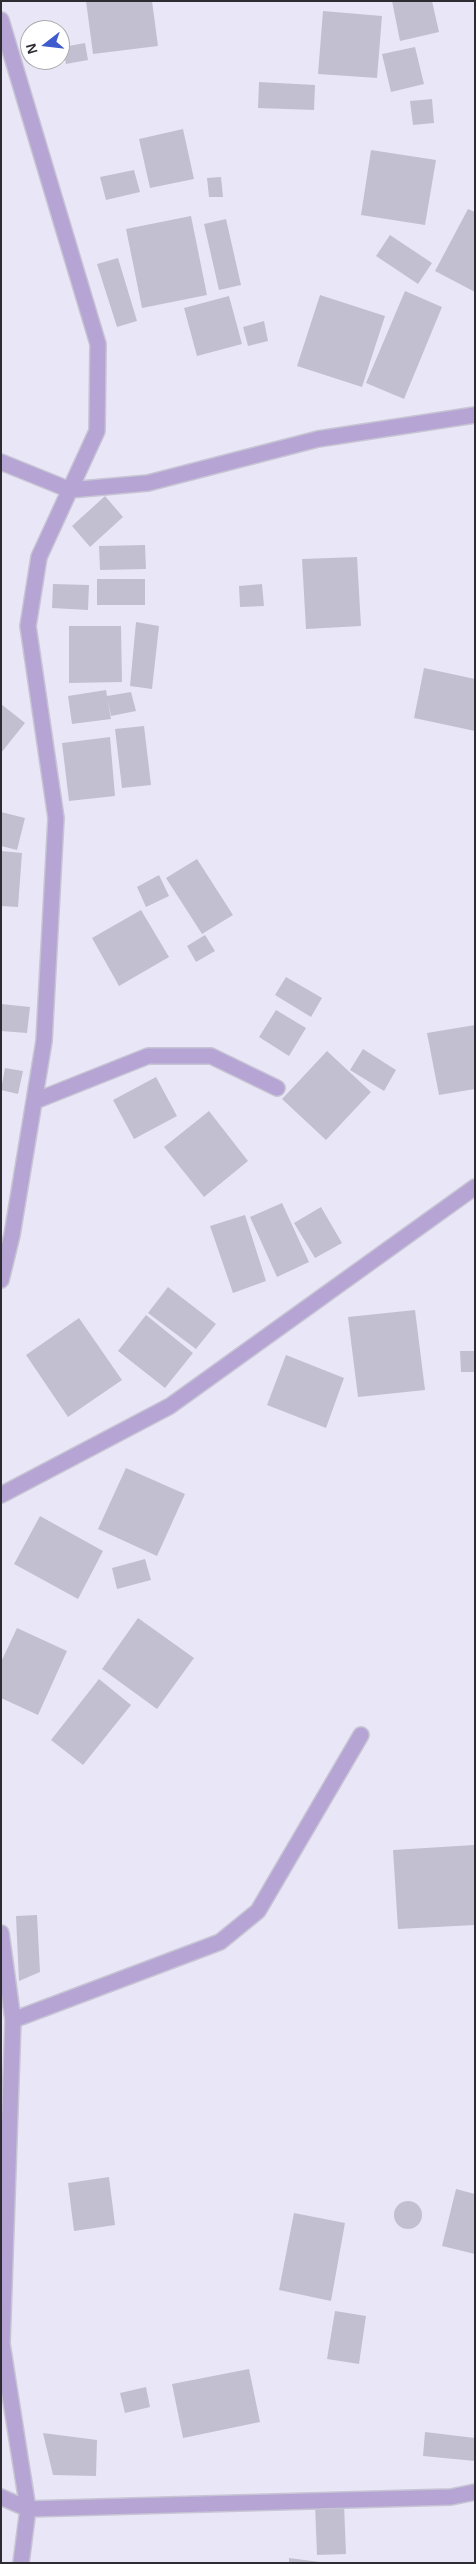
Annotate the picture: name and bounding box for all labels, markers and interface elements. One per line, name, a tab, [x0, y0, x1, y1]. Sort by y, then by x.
north arrow	[20, 20, 70, 70]
text: N	[22, 42, 41, 56]

